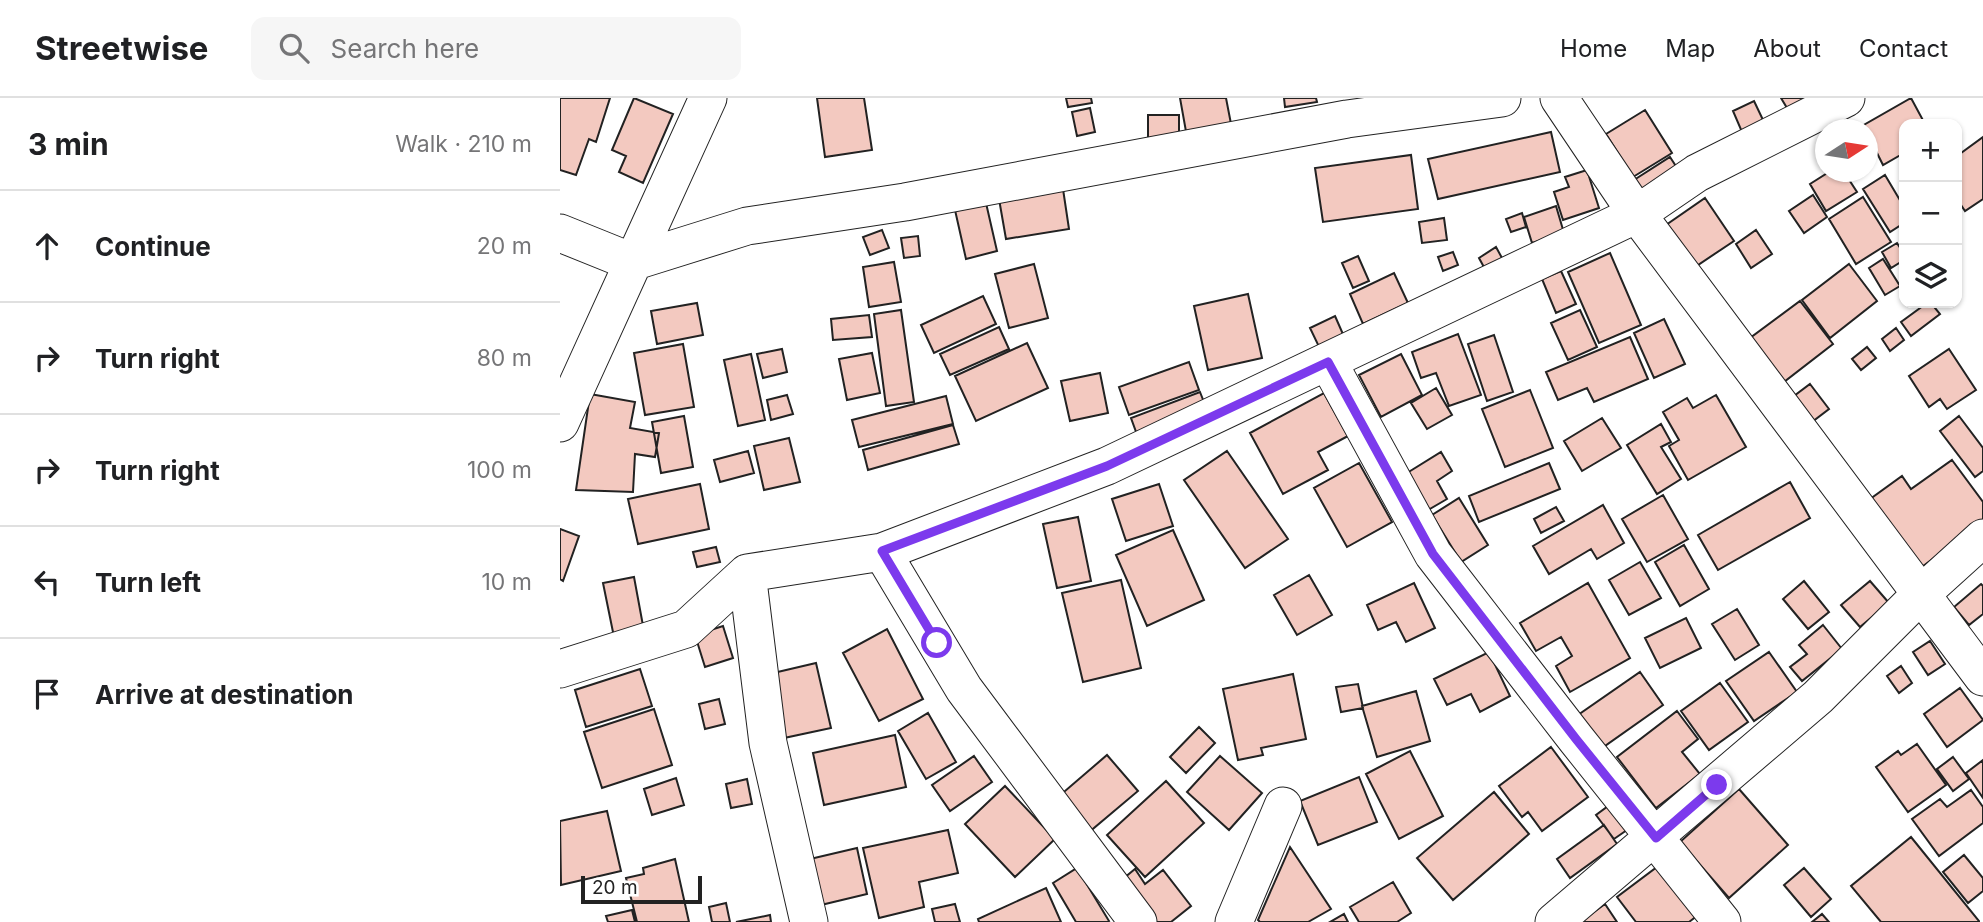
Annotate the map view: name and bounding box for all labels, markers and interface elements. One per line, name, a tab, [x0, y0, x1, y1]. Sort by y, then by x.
search box	[251, 17, 741, 80]
text: Streetwise	[35, 28, 209, 68]
icon: search	[275, 29, 313, 67]
text: Search here	[331, 33, 479, 64]
text: Home	[1560, 34, 1627, 63]
text: Map	[1665, 34, 1715, 63]
text: About	[1753, 34, 1821, 63]
text: Contact	[1859, 34, 1948, 63]
north arrow	[1815, 119, 1878, 182]
map controls	[1899, 119, 1962, 308]
button: +	[1899, 119, 1962, 182]
text: 3 min	[28, 126, 109, 162]
text: Walk · 210 m	[395, 130, 532, 158]
button: −	[1899, 182, 1962, 245]
icon: ahead	[28, 227, 66, 265]
text: Continue	[95, 231, 211, 262]
text: 20 m	[477, 232, 532, 260]
button: layers	[1899, 245, 1962, 308]
icon: right	[28, 339, 66, 377]
text: Turn right	[95, 343, 220, 374]
text: 80 m	[477, 344, 532, 372]
icon: right	[28, 451, 66, 489]
text: Turn right	[95, 455, 220, 486]
text: 100 m	[467, 456, 532, 484]
icon: left	[28, 563, 66, 601]
text: Turn left	[95, 567, 201, 598]
text: 10 m	[482, 568, 532, 596]
route start	[921, 627, 952, 658]
icon: arrive	[28, 675, 66, 713]
text: Arrive at destination	[95, 679, 354, 710]
route end	[1701, 769, 1732, 800]
scale bar	[581, 873, 702, 905]
text: 20 m	[592, 876, 638, 899]

